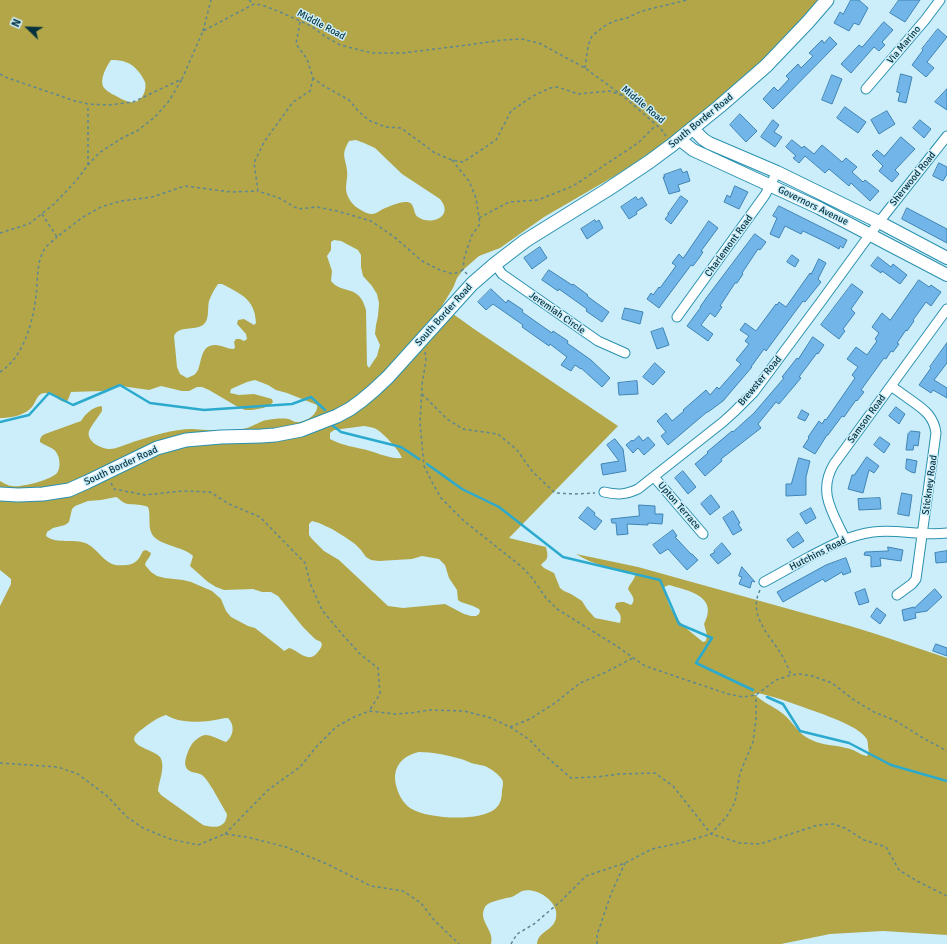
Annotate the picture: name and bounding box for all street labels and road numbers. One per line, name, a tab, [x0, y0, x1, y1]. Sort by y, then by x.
street label: Middle Road	[295, 7, 347, 43]
street label: Via Marino	[885, 23, 923, 67]
street label: Middle Road	[619, 83, 667, 127]
street label: South Border Road	[666, 91, 736, 151]
street label: Sherwood Road	[887, 149, 939, 209]
street label: Governors Avenue	[776, 184, 850, 228]
street label: Charlemont Road	[702, 213, 756, 279]
street label: South Border Road	[413, 281, 475, 349]
street label: Jeremiah Circle	[526, 289, 588, 337]
street label: Brewster Road	[736, 354, 784, 408]
street label: Samson Road	[845, 392, 889, 446]
street label: South Border Road	[82, 444, 160, 488]
street label: Stickney Road	[920, 454, 940, 516]
street label: Upton Terrace	[655, 480, 703, 532]
street label: Hutchins Road	[788, 535, 848, 573]

